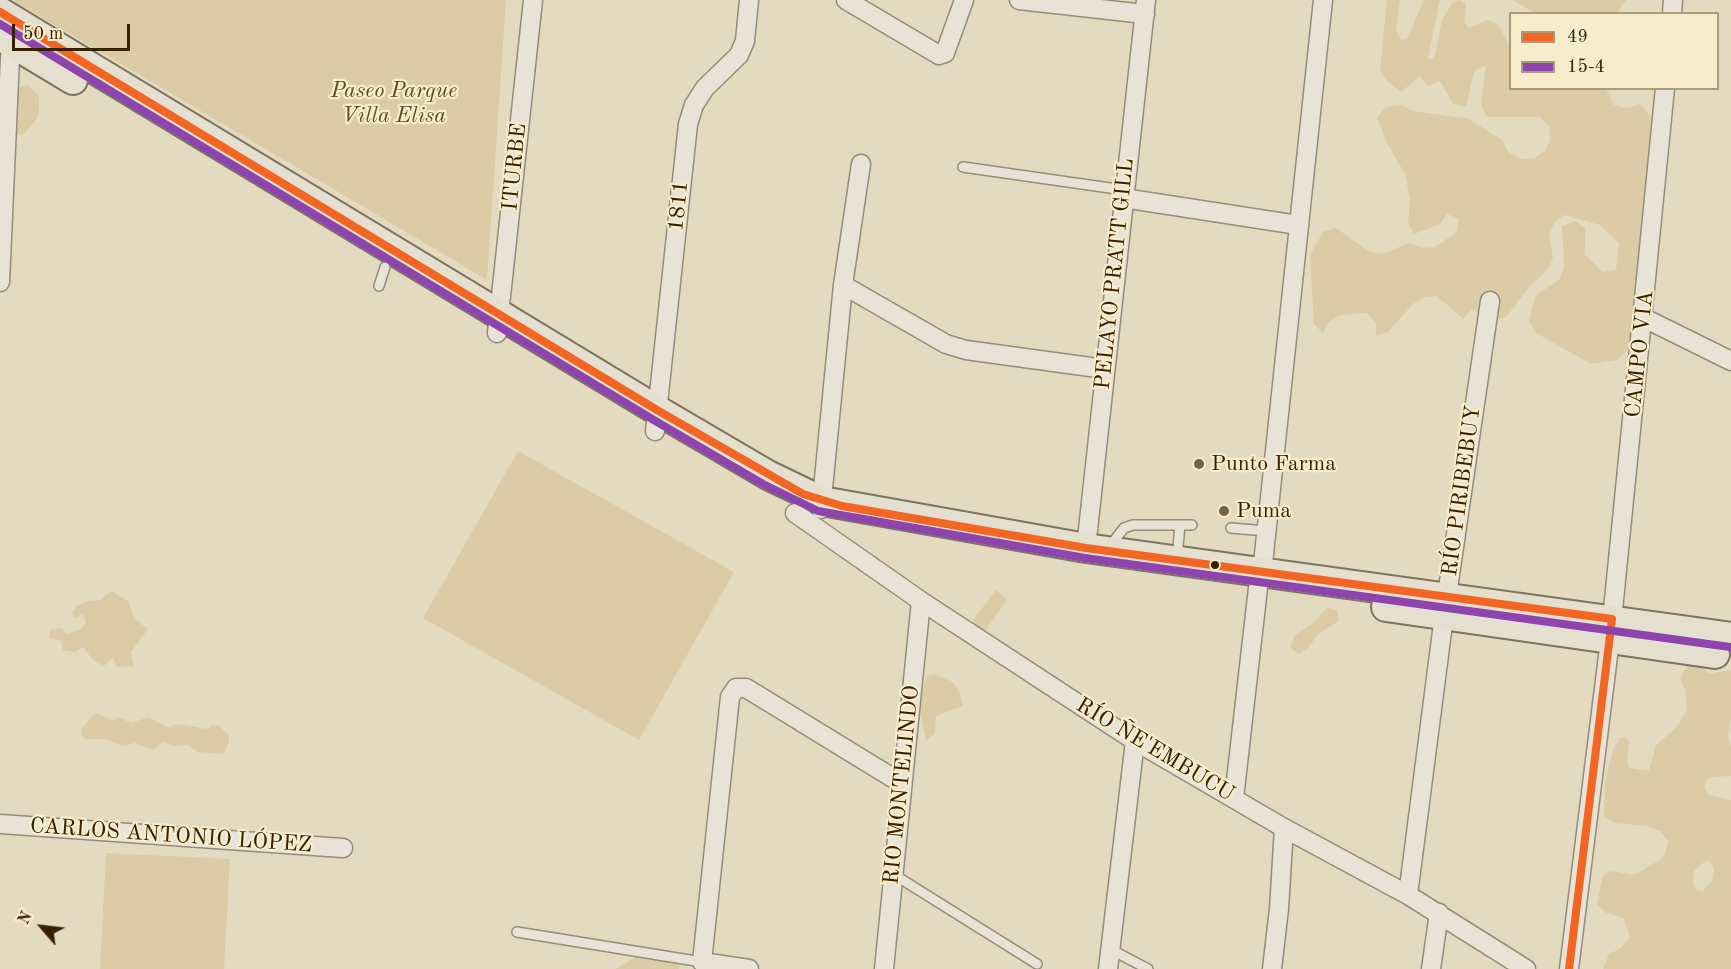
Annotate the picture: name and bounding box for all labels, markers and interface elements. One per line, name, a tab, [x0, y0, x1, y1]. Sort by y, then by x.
scale bar	[15, 12, 134, 50]
legend	[1509, 12, 1719, 90]
text: 50 m	[23, 25, 63, 43]
text: 49	[1567, 28, 1588, 46]
text: 15-4	[1567, 58, 1605, 76]
park label: Paseo Parque Villa Elisa	[331, 78, 457, 130]
street label: ITURBE	[497, 122, 533, 212]
street label: PELAYO PRATT GILL	[1090, 157, 1140, 391]
street label: 1811	[663, 179, 695, 233]
street label: CAMPO VIA	[1620, 289, 1660, 419]
street label: RÍO PIRIBEBUY	[1437, 404, 1487, 578]
place label: Punto Farma	[1211, 451, 1336, 477]
marker: Punto Farma	[1192, 457, 1206, 471]
place label: Puma	[1236, 498, 1291, 524]
marker: Puma	[1217, 504, 1231, 518]
unlabelled marker	[1209, 559, 1221, 571]
street label: RIO MONTELINDO	[878, 684, 926, 886]
street label: RÍO ÑE'EMBUCU	[1071, 692, 1239, 808]
street label: CARLOS ANTONIO LÓPEZ	[29, 813, 313, 859]
north arrow	[12, 897, 72, 957]
text: N	[16, 909, 36, 928]

